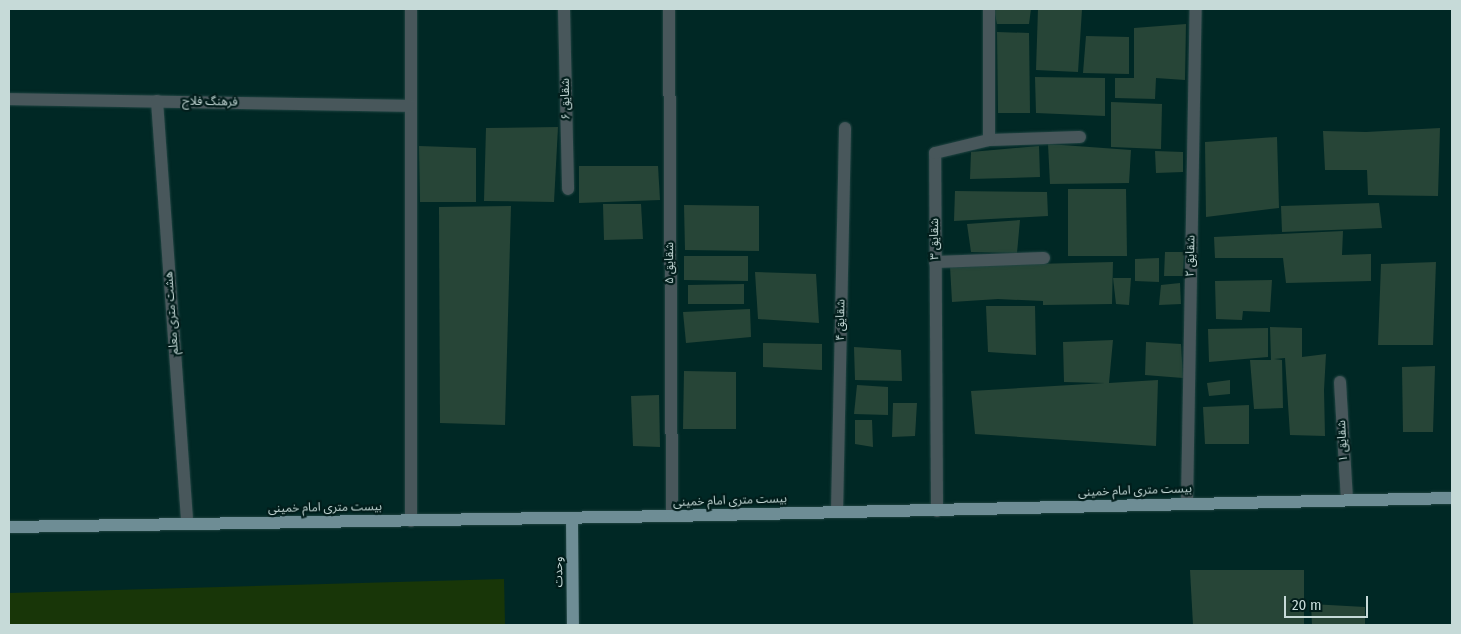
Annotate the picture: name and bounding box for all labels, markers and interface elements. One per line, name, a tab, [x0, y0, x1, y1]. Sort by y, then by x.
street label: شقایق ۶	[558, 78, 574, 120]
street label: فرهنگ فلاح	[182, 94, 238, 110]
street label: شقایق ۳	[928, 218, 942, 260]
street label: شقایق ۲	[1183, 235, 1199, 277]
street label: شقایق ۵	[663, 242, 677, 284]
street label: هشت متری معلم	[162, 271, 182, 355]
street label: شقایق ۴	[833, 299, 849, 341]
street label: شقایق ۱	[1335, 420, 1351, 462]
street label: بیست متری امام خمینی	[1078, 482, 1192, 500]
street label: بیست متری امام خمینی	[673, 492, 787, 510]
street label: بیست متری امام خمینی	[268, 500, 382, 516]
street label: وحدت	[552, 557, 566, 587]
scale bar	[1286, 586, 1370, 618]
text: 20 m	[1292, 596, 1322, 614]

